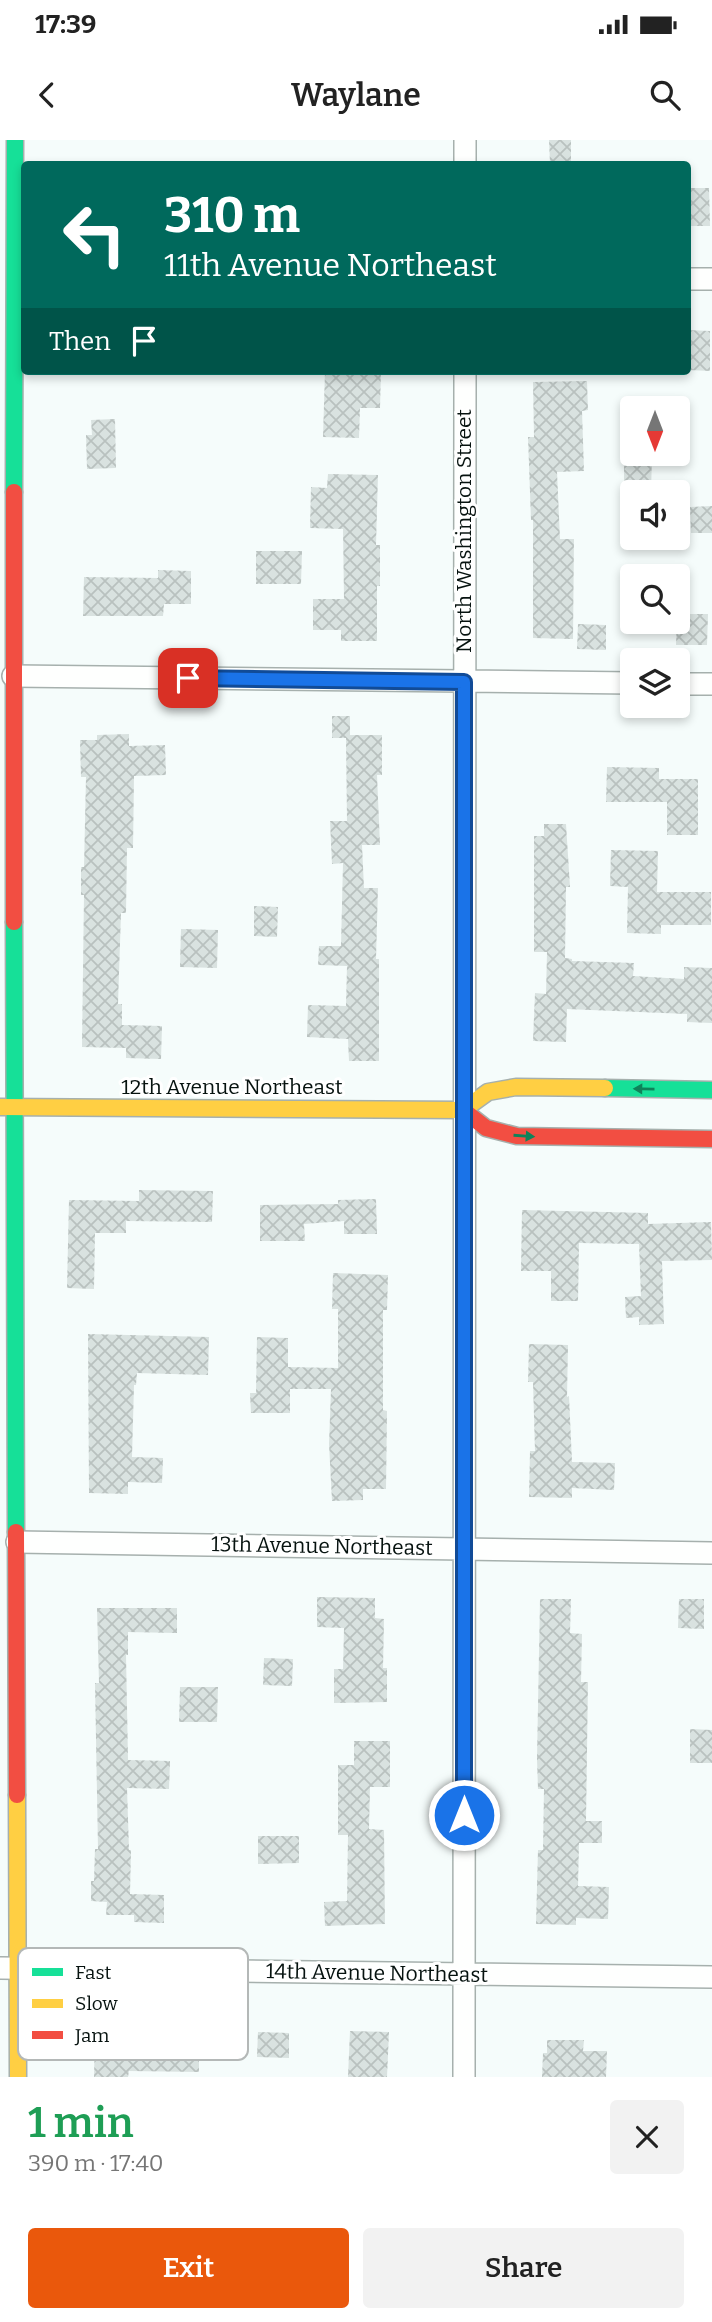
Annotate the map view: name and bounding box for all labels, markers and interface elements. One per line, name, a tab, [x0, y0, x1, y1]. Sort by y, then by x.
text: 17:39	[35, 9, 96, 40]
icon: back	[28, 76, 66, 114]
text: Waylane	[291, 76, 421, 114]
icon: search	[646, 76, 684, 114]
text: 310 m	[164, 186, 300, 245]
icon: left	[49, 189, 140, 280]
text: 11th Avenue Northeast	[164, 246, 497, 284]
icon: arrive	[125, 322, 163, 360]
text: Then	[49, 326, 111, 357]
north arrow	[620, 396, 690, 466]
map controls	[620, 396, 690, 718]
street label: North Washington Street	[451, 409, 477, 653]
button: sound	[620, 480, 690, 550]
button: search	[620, 564, 690, 634]
pin	[158, 648, 218, 708]
button: layers	[620, 648, 690, 718]
icon: arrive	[169, 659, 207, 697]
street label: 12th Avenue Northeast	[121, 1074, 343, 1100]
one-way arrow	[633, 1083, 655, 1094]
one-way arrow	[513, 1130, 535, 1141]
street label: 13th Avenue Northeast	[211, 1531, 433, 1561]
position arrow	[427, 1778, 501, 1852]
legend	[18, 1948, 248, 2060]
street label: 14th Avenue Northeast	[266, 1958, 489, 1988]
text: Fast	[75, 1961, 112, 1984]
text: Slow	[75, 1992, 118, 2015]
text: Jam	[74, 2024, 109, 2047]
text: 1 min	[28, 2098, 134, 2148]
button: close	[610, 2100, 684, 2174]
text: 390 m · 17:40	[28, 2149, 164, 2177]
button: Exit	[28, 2228, 349, 2308]
button: Share	[363, 2228, 684, 2308]

